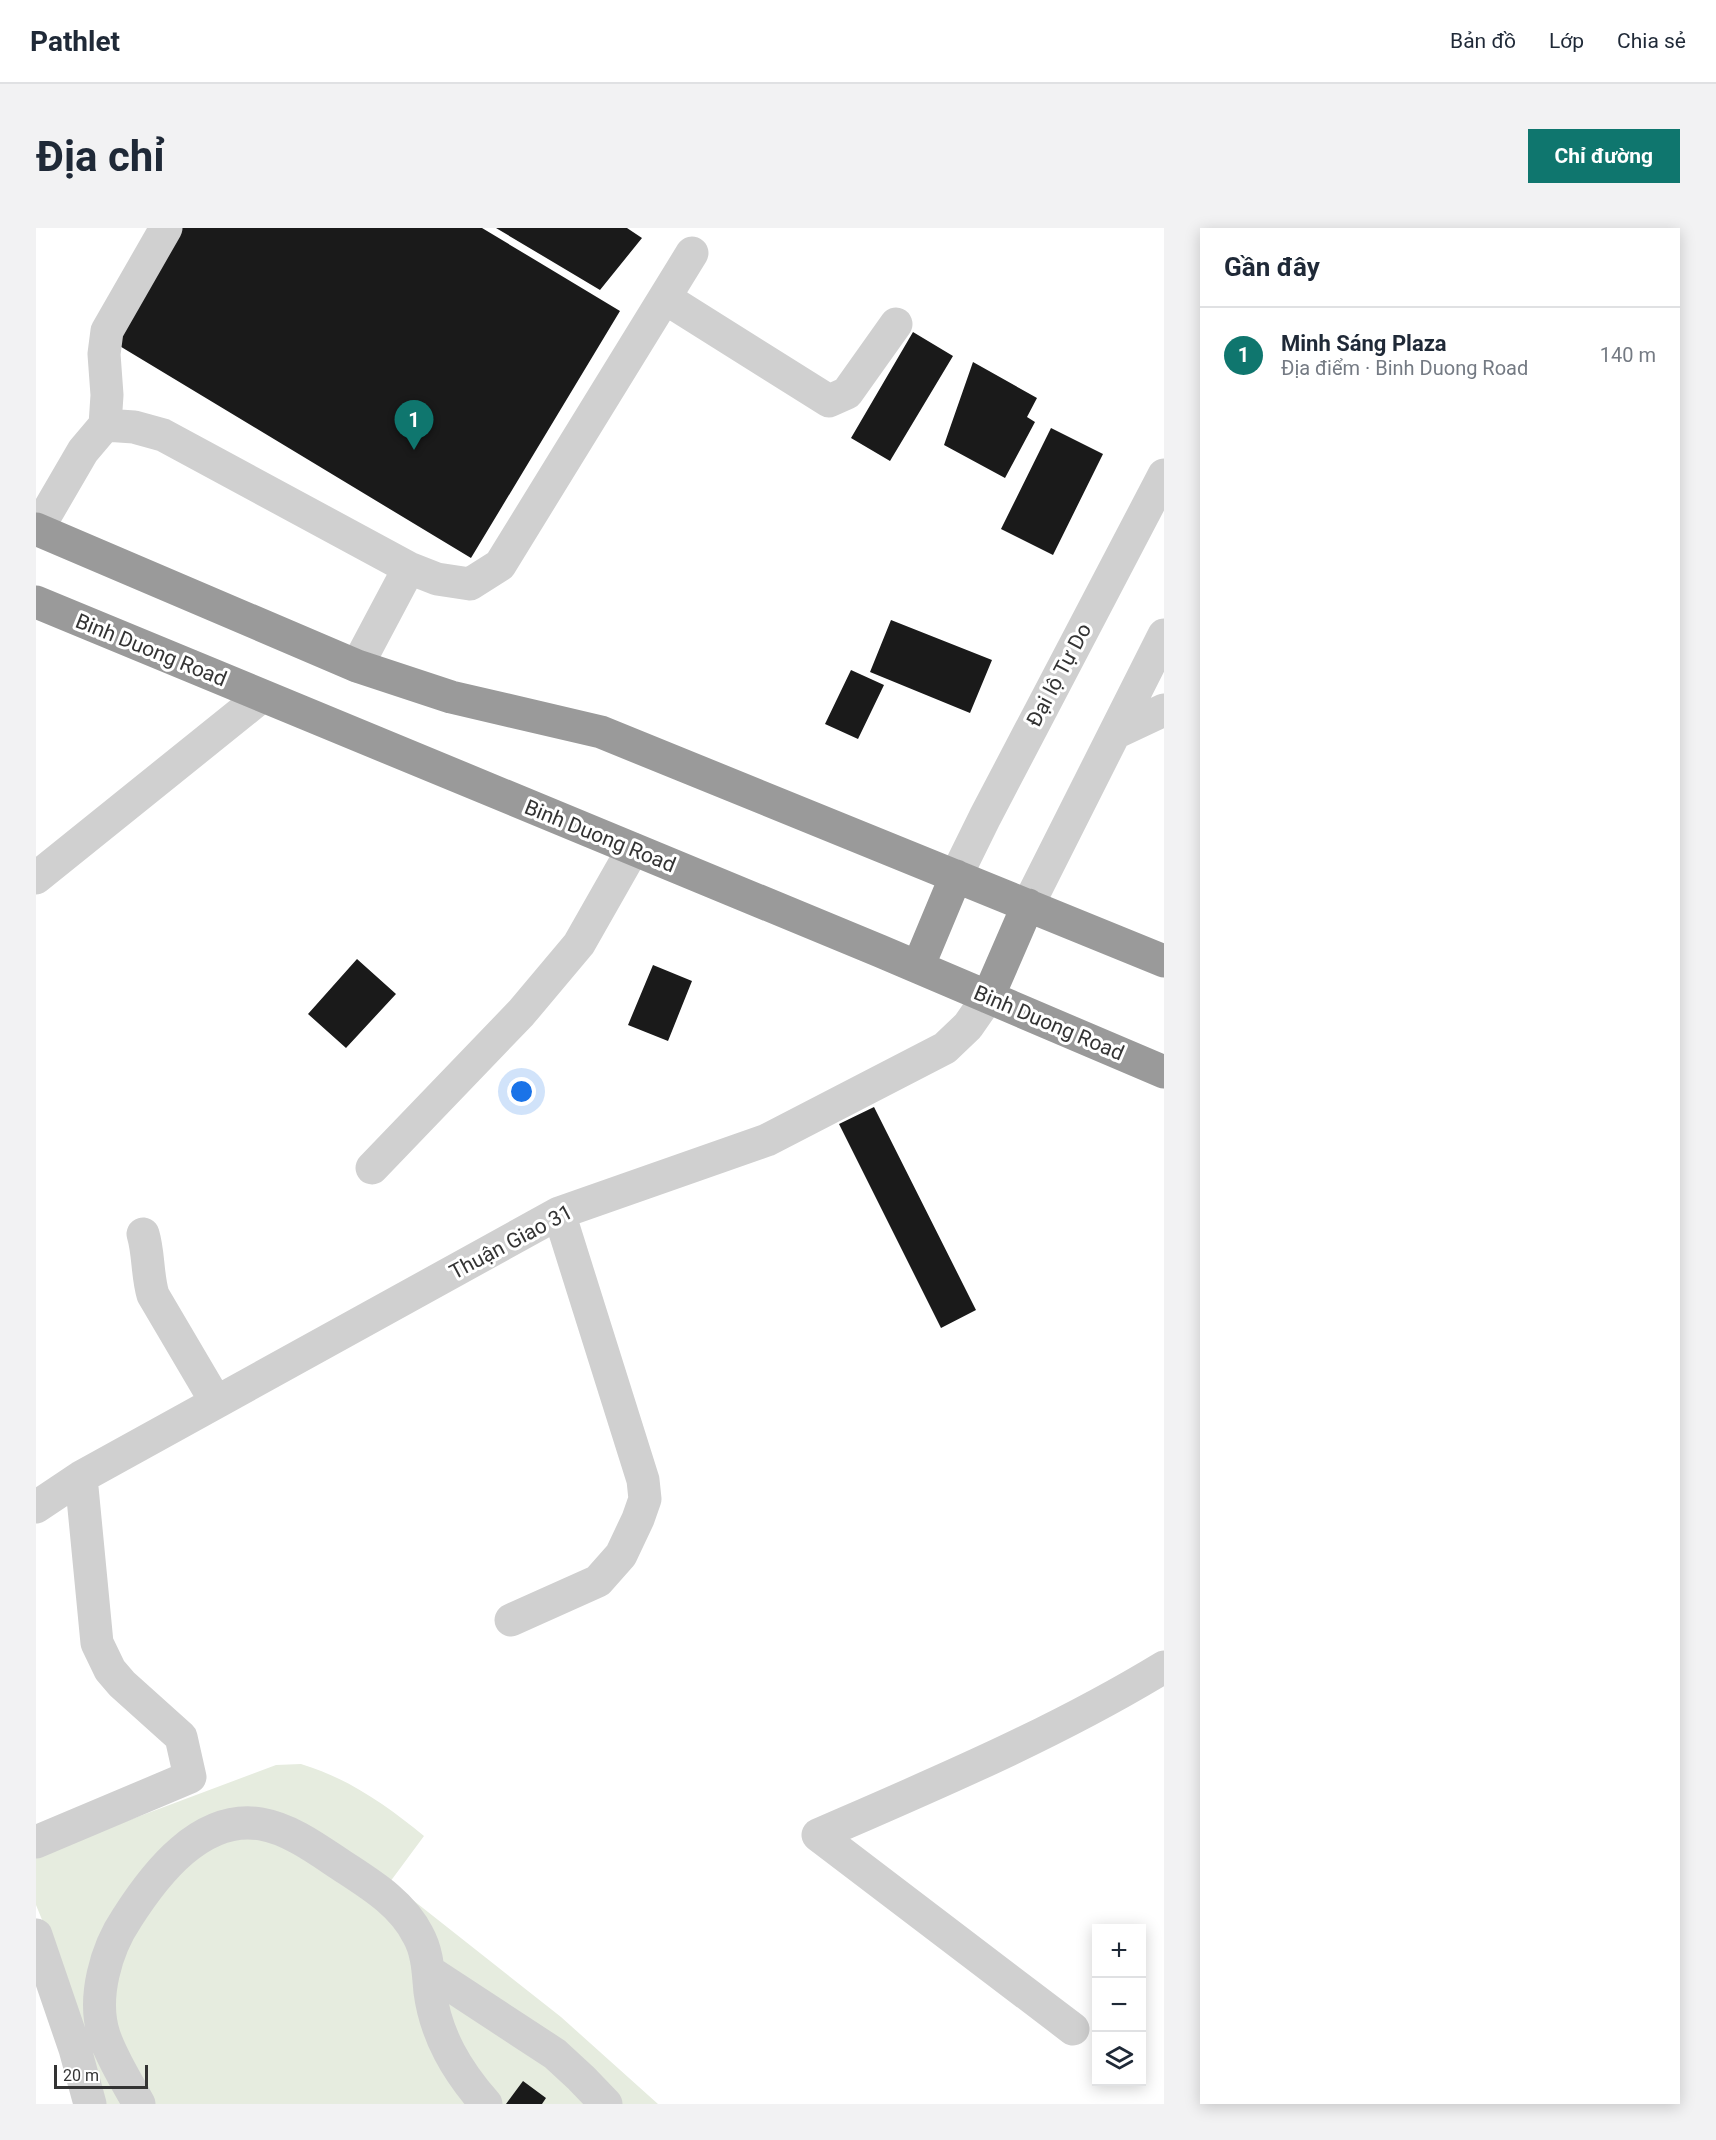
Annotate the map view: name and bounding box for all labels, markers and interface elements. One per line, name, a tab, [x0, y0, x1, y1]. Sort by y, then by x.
text: Pathlet	[30, 25, 120, 58]
text: Bản đồ	[1450, 29, 1516, 53]
text: Lớp	[1549, 29, 1584, 53]
text: Chia sẻ	[1617, 29, 1686, 53]
button: Chỉ đường	[1528, 129, 1680, 183]
text: Địa chỉ	[36, 132, 165, 181]
text: Gần đây	[1224, 252, 1320, 282]
text: Minh Sáng Plaza	[1281, 331, 1447, 356]
text: 1	[1238, 343, 1249, 367]
text: 140 m	[1600, 343, 1656, 367]
text: Địa điểm · Binh Duong Road	[1281, 356, 1528, 380]
pin: 1	[394, 400, 434, 450]
street label: Binh Duong Road	[72, 609, 230, 691]
street label: Đại lộ Tự Do	[1022, 619, 1096, 731]
street label: Binh Duong Road	[521, 795, 679, 877]
street label: Binh Duong Road	[970, 981, 1128, 1065]
your location	[507, 1077, 536, 1106]
street label: Thuận Giao 31	[446, 1200, 576, 1284]
map controls	[1092, 1924, 1146, 2086]
button: +	[1092, 1924, 1146, 1978]
button: −	[1092, 1978, 1146, 2032]
button: layers	[1092, 2032, 1146, 2086]
scale bar	[54, 2062, 148, 2090]
text: 20 m	[63, 2066, 99, 2085]

